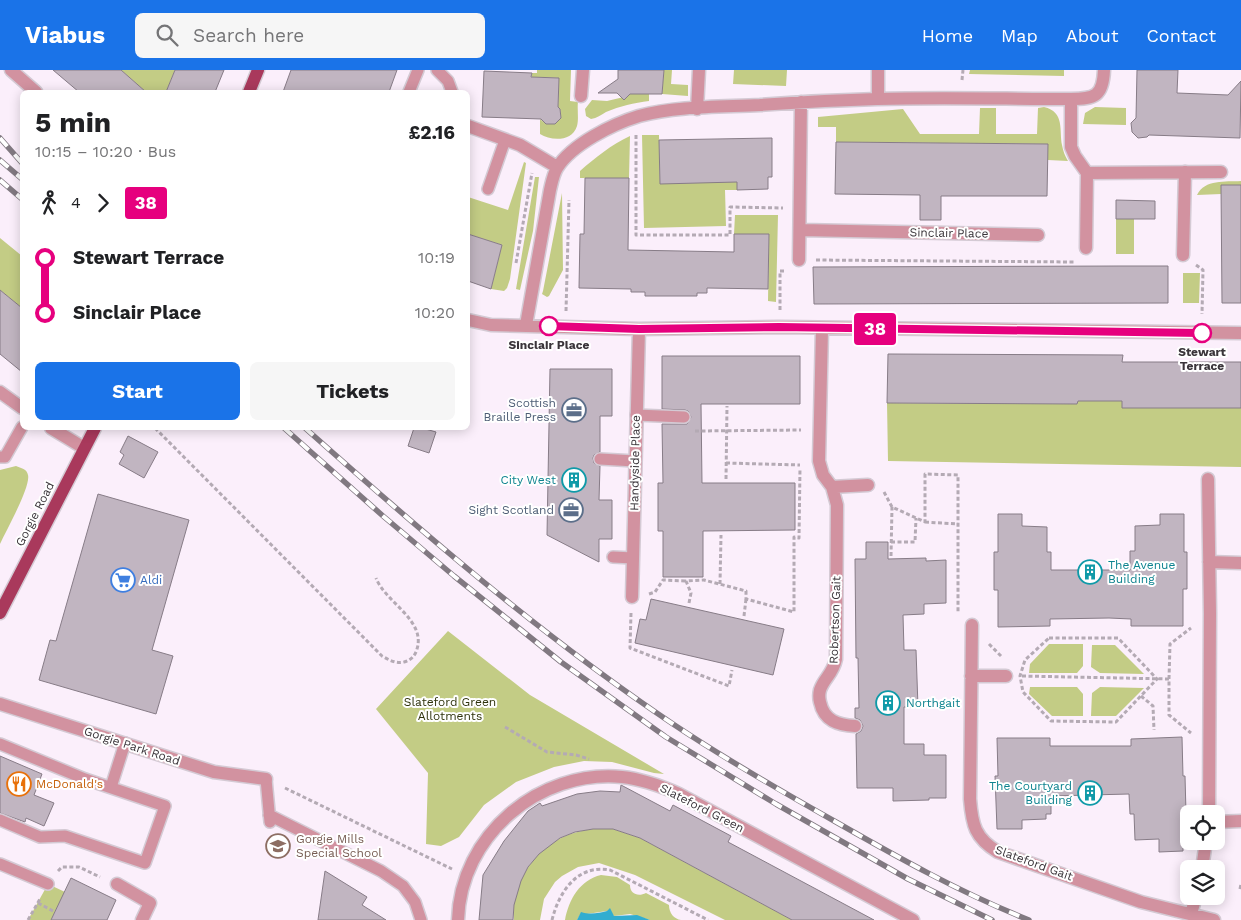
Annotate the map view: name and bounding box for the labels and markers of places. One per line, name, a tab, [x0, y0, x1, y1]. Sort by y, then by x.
marker: Sinclair Place	[539, 316, 559, 336]
marker: Stewart Terrace	[1192, 323, 1212, 343]
place label: Sinclair Place	[508, 338, 590, 352]
place label: Stewart Terrace	[1178, 345, 1227, 373]
place label: Scottish Braille Press	[483, 396, 556, 424]
office icon: Scottish Braille Press	[561, 397, 587, 423]
building icon: City West	[561, 467, 587, 493]
place label: City West	[500, 473, 556, 487]
office icon: Sight Scotland	[558, 497, 584, 523]
place label: Sight Scotland	[468, 503, 554, 517]
place label: The Avenue Building	[1108, 558, 1175, 586]
building icon: The Avenue Building	[1077, 559, 1103, 585]
supermarket icon: Aldi	[110, 567, 136, 593]
place label: Aldi	[140, 573, 162, 587]
building icon: Northgait	[875, 690, 901, 716]
place label: Northgait	[906, 696, 960, 710]
restaurant icon: McDonald's	[6, 771, 32, 797]
place label: McDonald's	[36, 777, 103, 791]
place label: The Courtyard Building	[989, 779, 1073, 807]
building icon: The Courtyard Building	[1077, 780, 1103, 806]
place label: Gorgie Mills Special School	[296, 832, 382, 860]
school or university icon: Gorgie Mills Special School	[265, 833, 291, 859]

